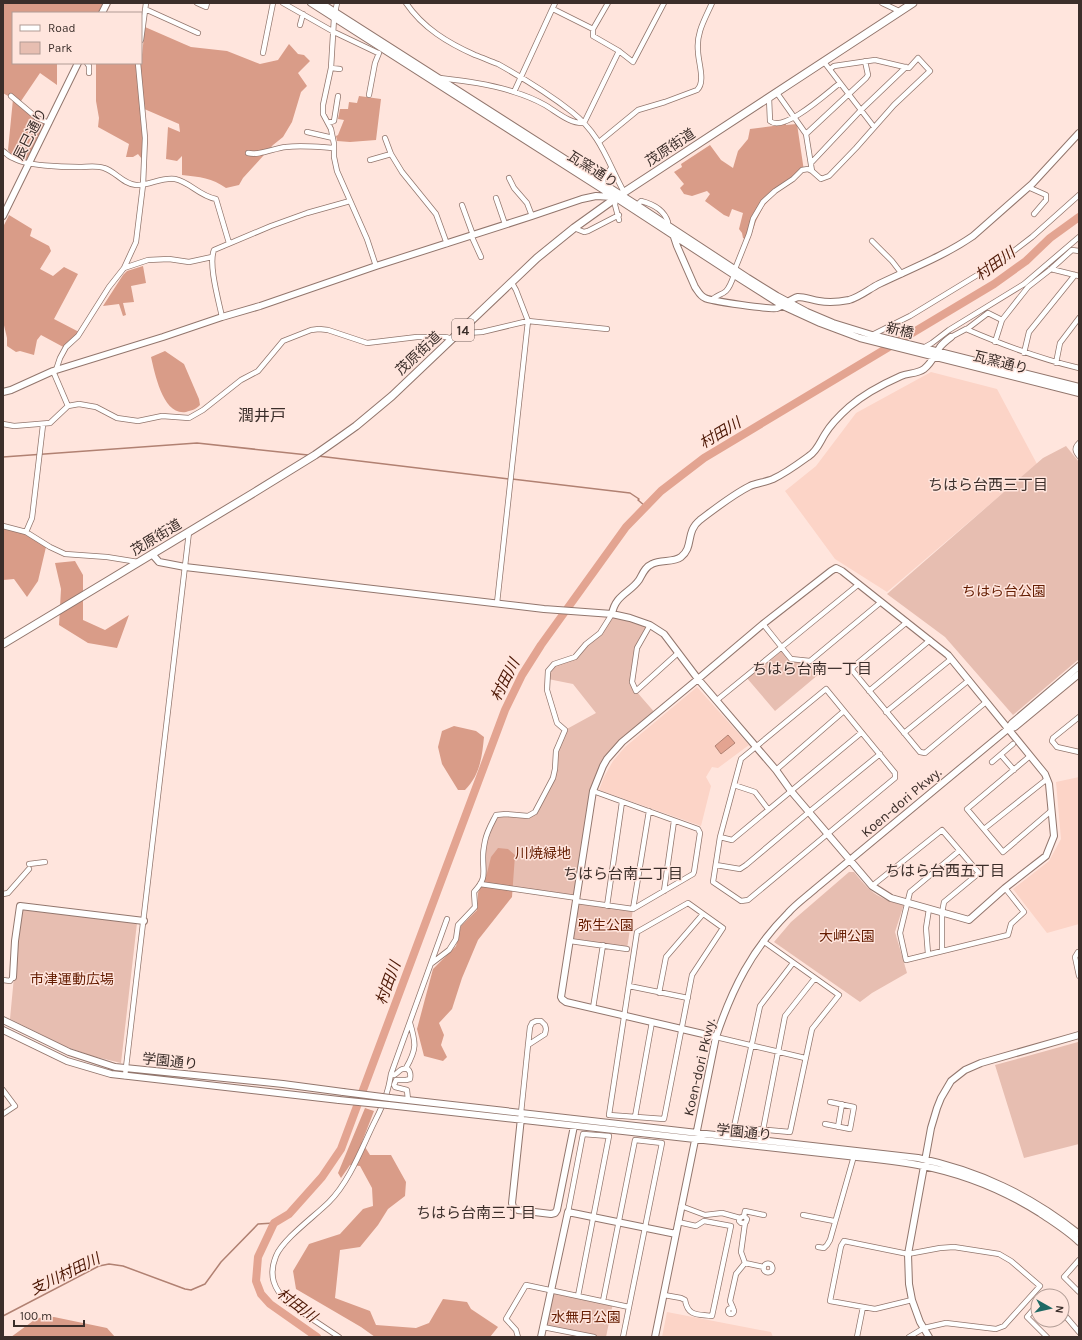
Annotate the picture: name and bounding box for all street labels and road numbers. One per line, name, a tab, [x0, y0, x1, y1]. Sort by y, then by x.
street label: 辰巳通り	[10, 105, 51, 163]
street label: 茂原街道	[642, 125, 698, 170]
street label: 瓦窯通り	[564, 147, 621, 191]
road number: 14	[452, 319, 474, 341]
street label: 新橋	[884, 319, 916, 342]
street label: 茂原街道	[392, 328, 445, 379]
street label: 瓦窯通り	[972, 347, 1030, 378]
street label: 茂原街道	[128, 516, 185, 559]
street label: Koen-dori Pkwy.	[858, 763, 945, 841]
street label: Koen-dori Pkwy.	[680, 1016, 719, 1118]
street label: 学園通り	[141, 1050, 199, 1073]
street label: 学園通り	[715, 1121, 773, 1144]

